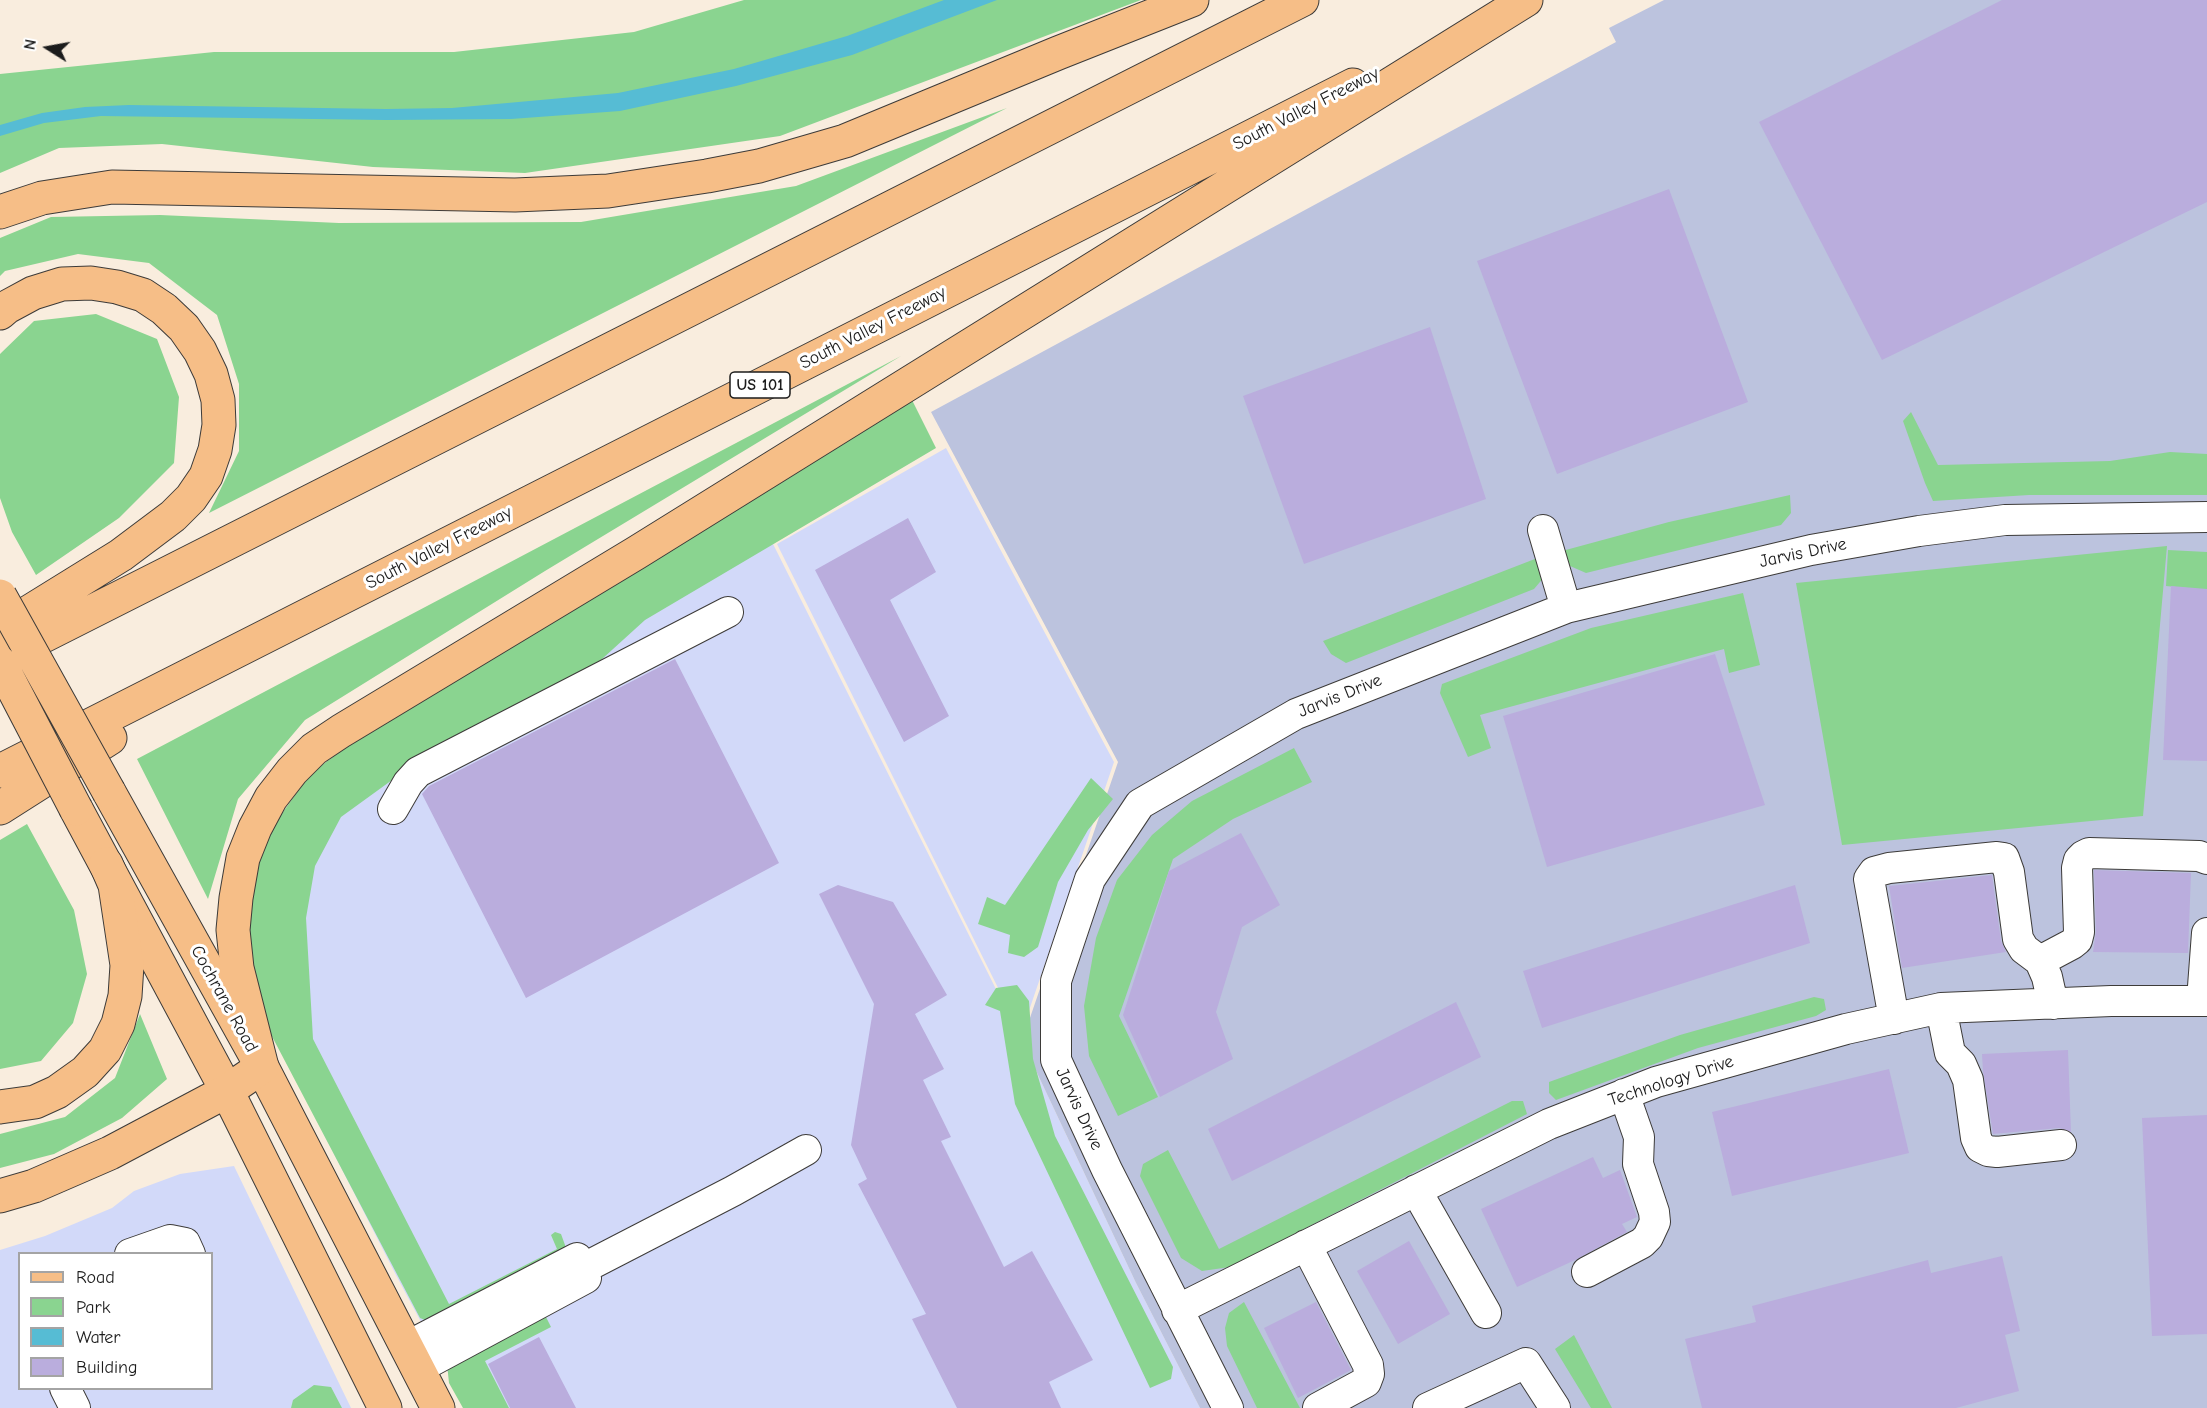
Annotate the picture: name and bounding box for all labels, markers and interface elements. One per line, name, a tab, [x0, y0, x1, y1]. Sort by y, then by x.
north arrow	[18, 18, 78, 78]
text: N	[21, 38, 40, 51]
street label: South Valley Freeway	[1229, 63, 1383, 155]
street label: South Valley Freeway	[796, 282, 950, 374]
road number: US 101	[730, 372, 790, 398]
street label: South Valley Freeway	[362, 502, 516, 594]
street label: Jarvis Drive	[1757, 533, 1849, 573]
street label: Jarvis Drive	[1295, 669, 1385, 723]
street label: Cochrane Road	[186, 942, 262, 1056]
street label: Technology Drive	[1606, 1051, 1736, 1111]
street label: Jarvis Drive	[1051, 1064, 1107, 1154]
legend	[18, 1252, 213, 1390]
text: Road	[76, 1267, 115, 1288]
text: Park	[76, 1297, 110, 1318]
text: Water	[76, 1327, 120, 1348]
text: Building	[76, 1357, 138, 1378]

